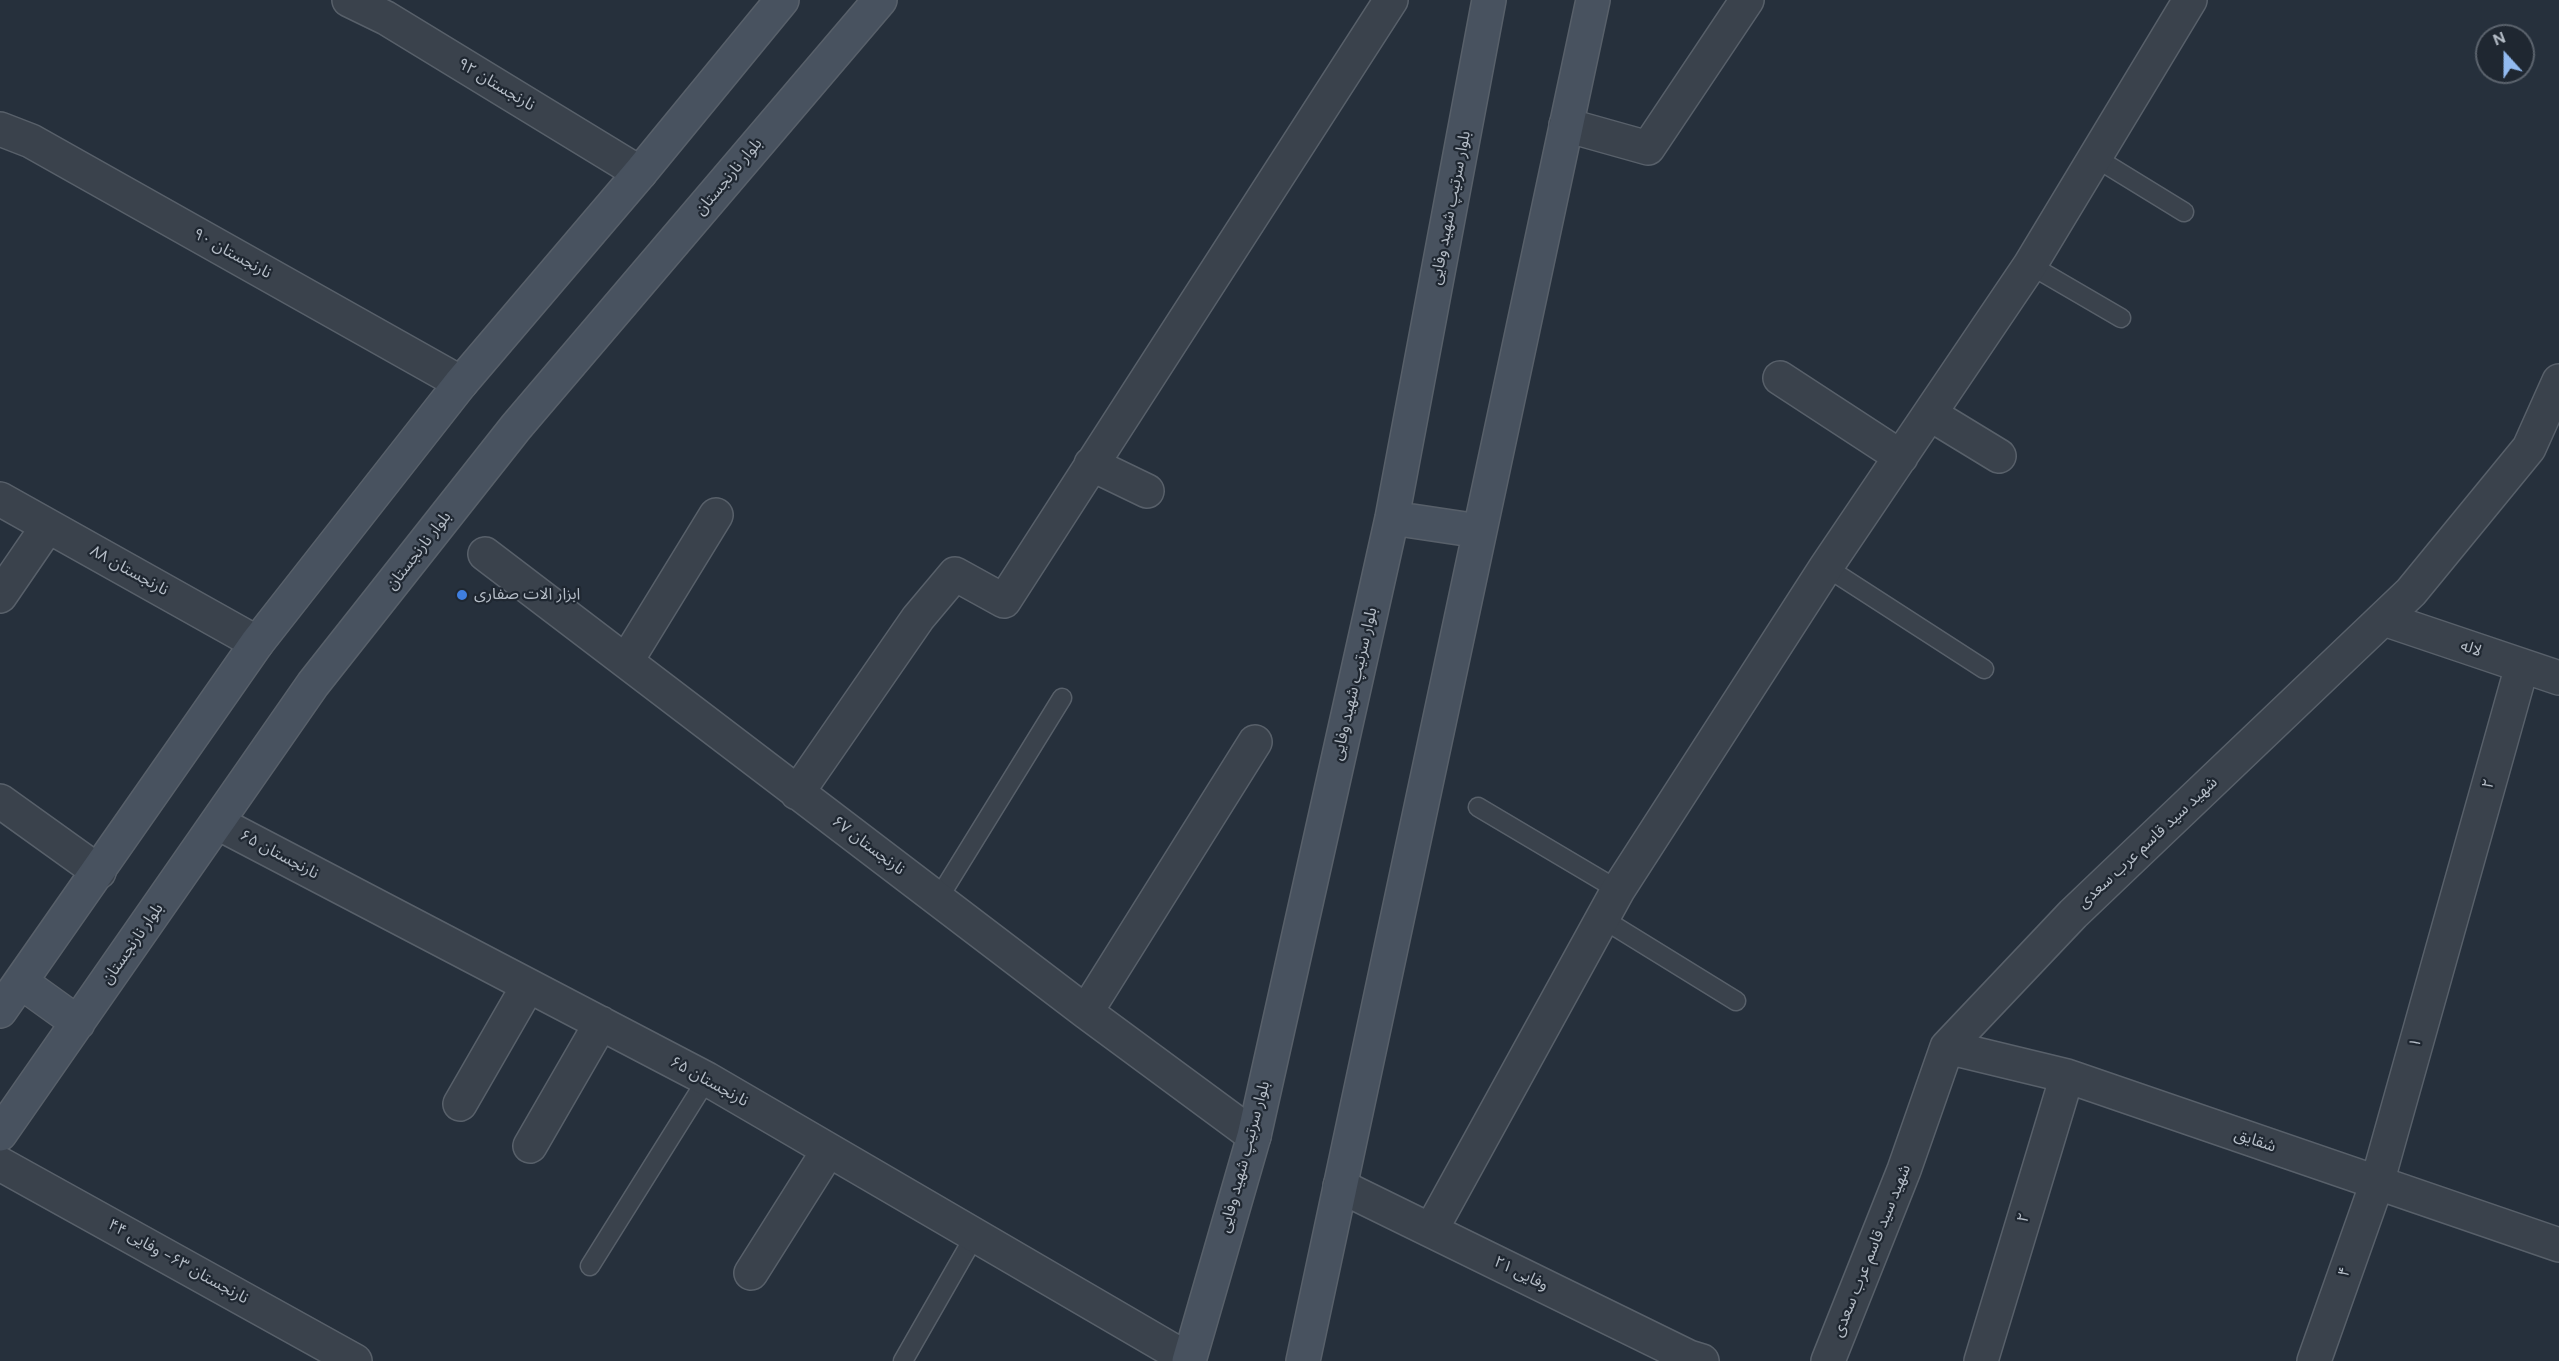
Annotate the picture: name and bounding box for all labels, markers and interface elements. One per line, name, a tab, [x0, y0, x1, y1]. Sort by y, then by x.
north arrow	[2475, 24, 2535, 84]
text: N	[2490, 27, 2508, 50]
street label: نارنجستان ۹۲	[454, 54, 538, 116]
street label: بلوار سرتیپ شهید وفایی	[1427, 129, 1475, 287]
street label: بلوار نارنجستان	[691, 135, 767, 219]
street label: نارنجستان ۹۰	[189, 225, 275, 283]
street label: بلوار نارنجستان	[382, 508, 456, 594]
street label: نارنجستان ۸۸	[86, 542, 172, 600]
place label: ابزار الات صفاری	[474, 585, 580, 605]
marker: ابزار الات صفاری	[455, 588, 469, 602]
street label: بلوار سرتیپ شهید وفایی	[1328, 606, 1382, 762]
street label: لاله	[2458, 636, 2484, 662]
street label: شهید سید قاسم عرب سعدی	[2074, 773, 2222, 913]
street label: ۲	[2479, 777, 2499, 791]
street label: نارنجستان ۶۷	[828, 812, 908, 880]
street label: نارنجستان ۶۵	[236, 826, 322, 884]
street label: بلوار نارنجستان	[98, 900, 168, 988]
street label: ۱	[2406, 1036, 2426, 1050]
street label: نارنجستان ۶۵	[666, 1053, 752, 1111]
street label: بلوار سرتیپ شهید وفایی	[1215, 1079, 1275, 1235]
street label: شقایق	[2232, 1125, 2278, 1157]
street label: شهید سید قاسم عرب سعدی	[1829, 1162, 1915, 1340]
street label: ۲	[2013, 1211, 2035, 1225]
street label: نارنجستان ۶۳- وفایی ۴۴	[104, 1215, 252, 1309]
street label: وفایی ۲۱	[1491, 1253, 1551, 1295]
street label: ۴	[2334, 1265, 2356, 1279]

